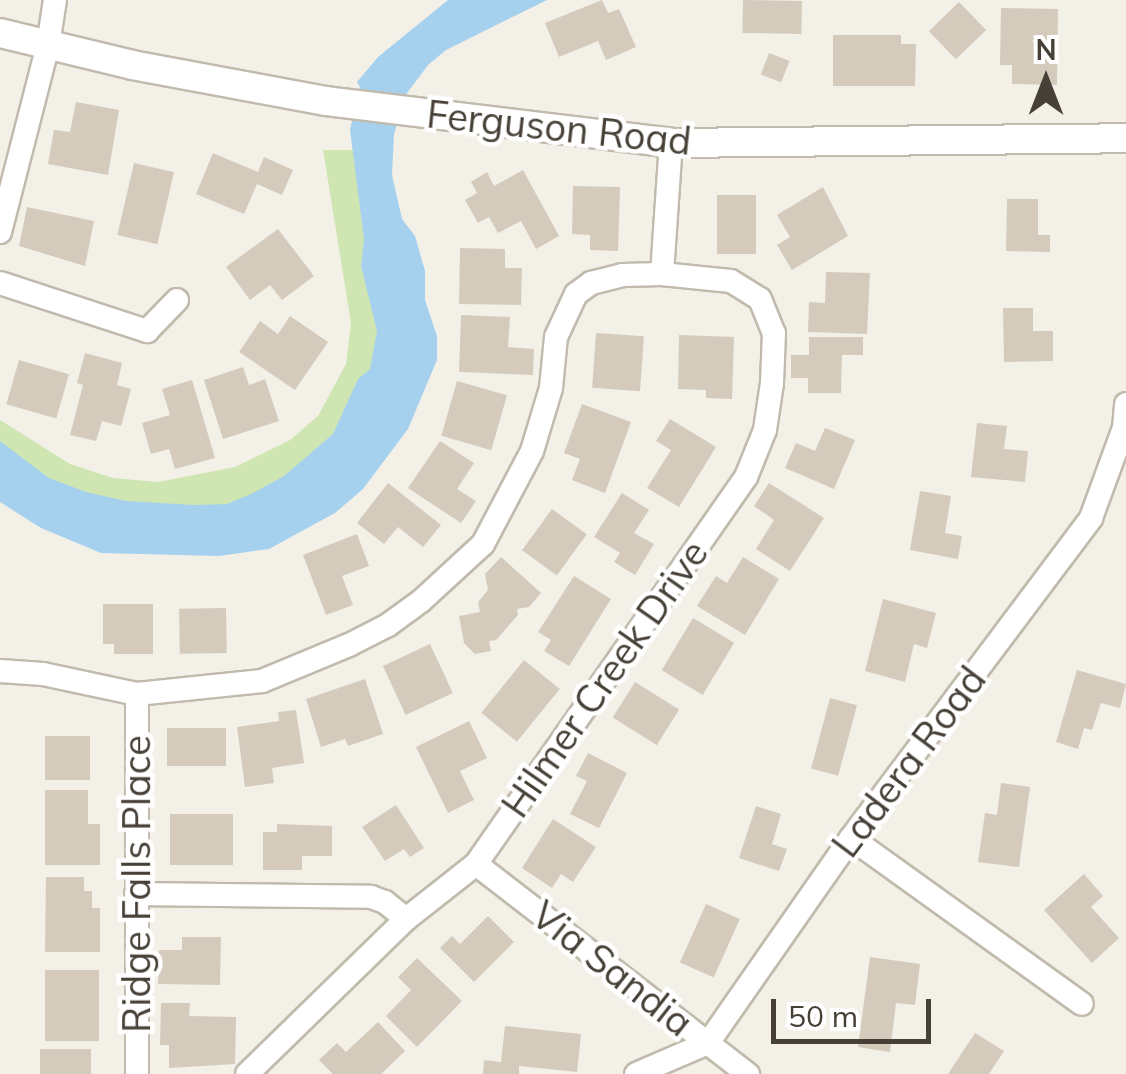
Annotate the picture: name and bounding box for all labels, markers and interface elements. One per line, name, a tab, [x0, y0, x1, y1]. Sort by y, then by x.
north arrow	[996, 30, 1096, 130]
text: N	[1035, 32, 1057, 67]
street label: Ferguson Road	[425, 91, 693, 165]
street label: Hilmer Creek Drive	[493, 532, 717, 826]
street label: Ladera Road	[823, 658, 995, 866]
street label: Ridge Falls Place	[114, 735, 160, 1033]
street label: Via Sandia	[522, 892, 702, 1046]
scale bar	[776, 979, 936, 1041]
text: 50 m	[788, 997, 858, 1035]

